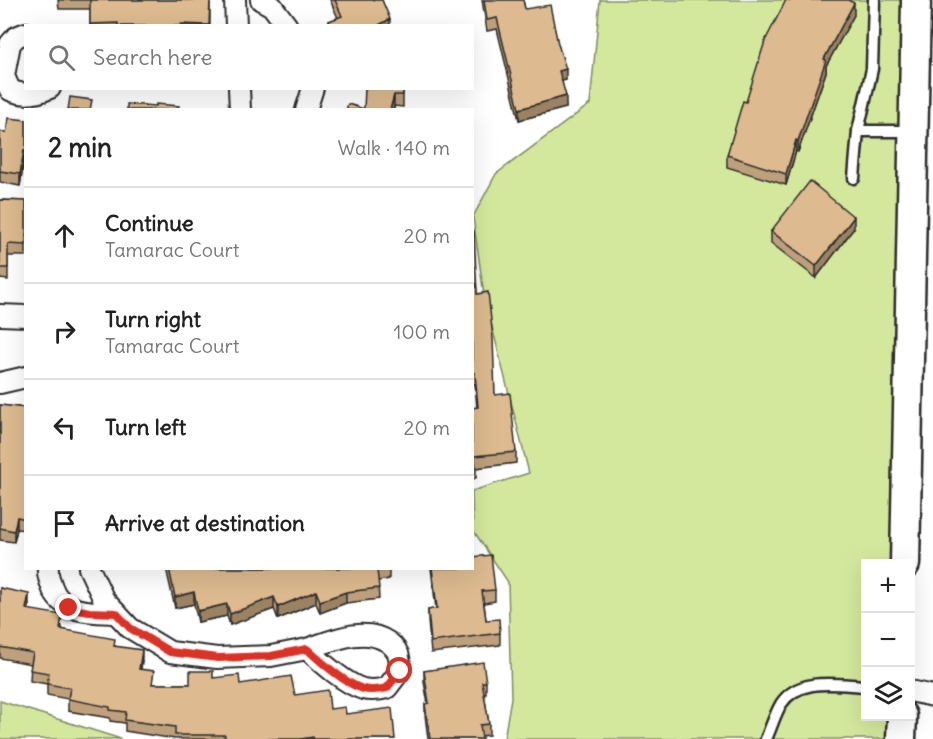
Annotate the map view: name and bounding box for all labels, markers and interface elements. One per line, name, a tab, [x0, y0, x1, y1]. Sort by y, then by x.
search box	[24, 24, 474, 90]
icon: search	[45, 41, 78, 74]
text: Search here	[93, 43, 212, 71]
text: 2 min	[48, 131, 112, 164]
text: Walk · 140 m	[337, 135, 450, 160]
text: Continue	[105, 209, 194, 237]
icon: ahead	[48, 219, 81, 252]
text: 20 m	[404, 223, 450, 248]
text: Tamarac Court	[105, 237, 240, 262]
text: Turn right	[105, 305, 201, 333]
icon: right	[48, 315, 81, 348]
text: 100 m	[393, 319, 450, 344]
text: Tamarac Court	[105, 333, 240, 358]
icon: left	[48, 411, 81, 444]
text: Turn left	[105, 413, 186, 441]
text: 20 m	[404, 415, 450, 440]
icon: arrive	[48, 507, 81, 540]
text: Arrive at destination	[105, 509, 305, 537]
map controls	[861, 559, 915, 721]
button: +	[861, 559, 915, 613]
route end	[55, 594, 81, 620]
button: −	[861, 613, 915, 667]
route start	[386, 657, 412, 683]
button: layers	[861, 667, 915, 721]

